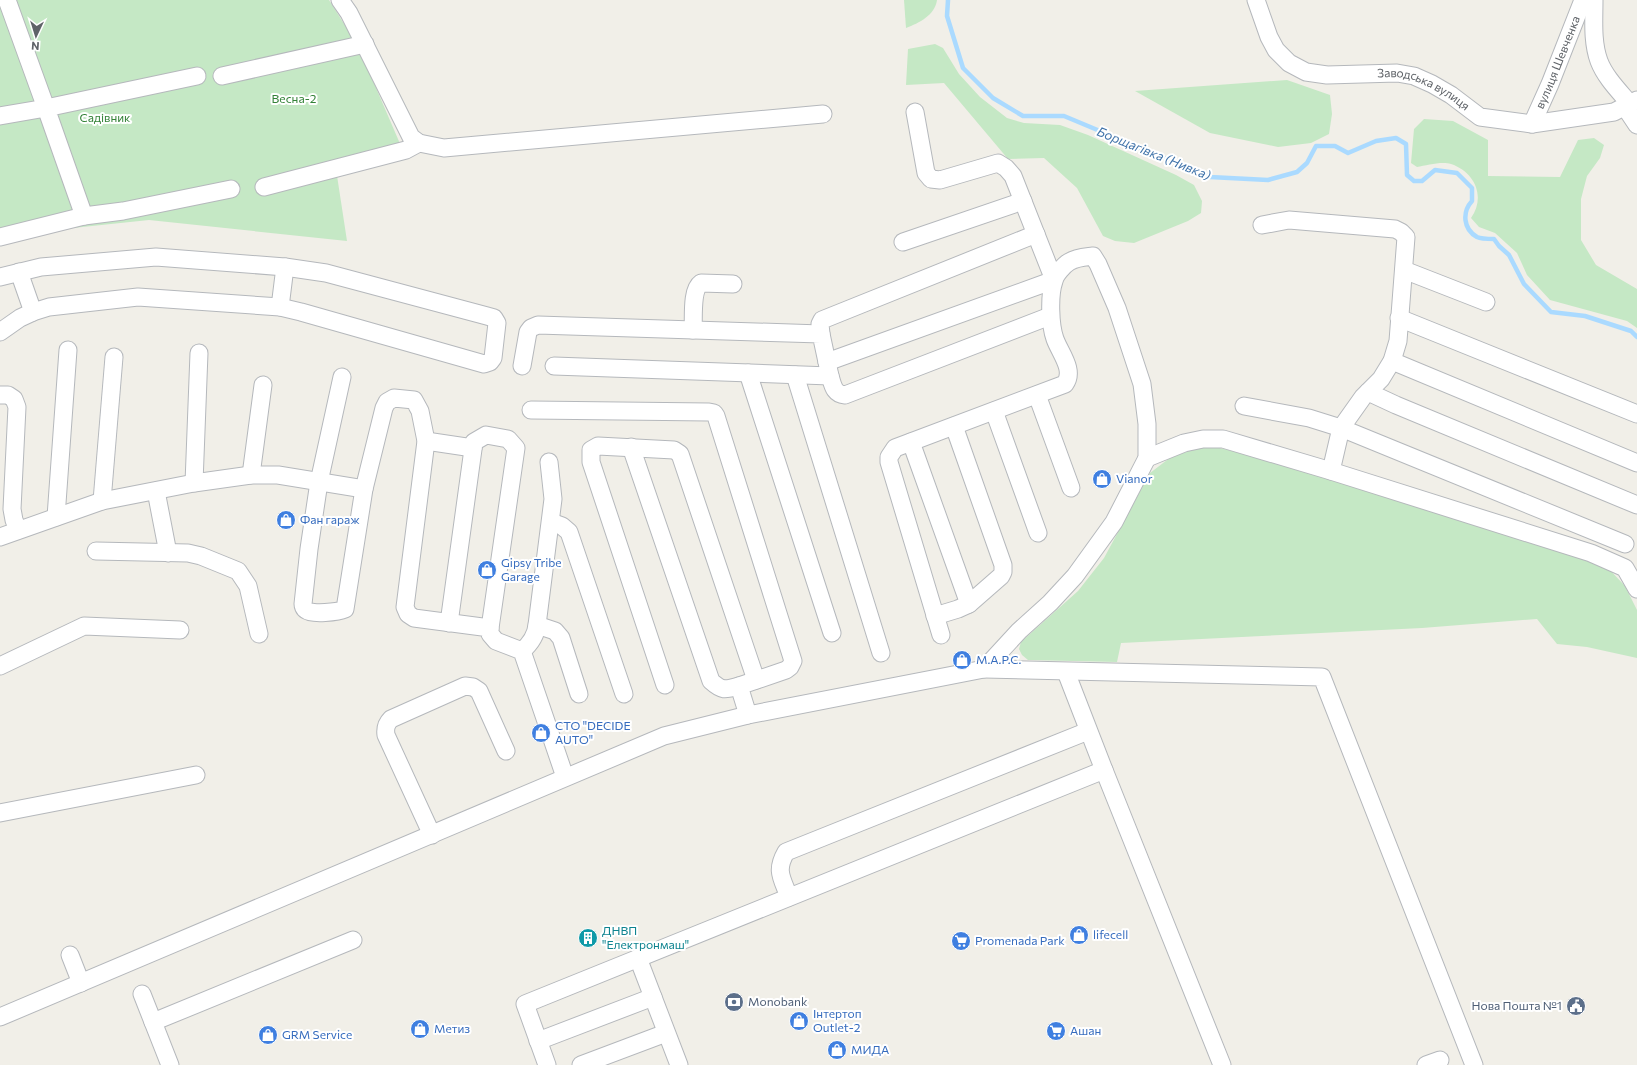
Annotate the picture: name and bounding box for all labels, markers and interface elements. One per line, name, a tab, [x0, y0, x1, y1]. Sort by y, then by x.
street label: вулиця Шевченка	[1532, 13, 1582, 111]
north arrow	[16, 16, 56, 56]
text: N	[31, 40, 40, 53]
street label: Заводська вулиця	[1377, 65, 1473, 113]
park label: Весна-2	[272, 91, 317, 105]
park label: Садівник	[79, 110, 131, 124]
water label: Борщагівка (Нивка)	[1095, 123, 1213, 183]
shop icon: Vianor	[1091, 468, 1113, 490]
place label: Vianor	[1116, 471, 1153, 485]
shop icon: Фан гараж	[275, 509, 297, 531]
place label: Фан гараж	[300, 512, 360, 526]
place label: Gipsy Tribe Garage	[501, 555, 562, 583]
shop icon: Gipsy Tribe Garage	[476, 559, 498, 581]
shop icon: М.А.Р.С.	[951, 649, 973, 671]
place label: М.А.Р.С.	[976, 652, 1021, 666]
place label: СТО "DECIDE AUTO"	[555, 718, 631, 746]
shop icon: СТО "DECIDE AUTO"	[530, 722, 552, 744]
place label: ДНВП "Електронмаш"	[602, 923, 689, 951]
shop icon: lifecell	[1068, 924, 1090, 946]
building icon: ДНВП "Електронмаш"	[577, 927, 599, 949]
place label: lifecell	[1093, 927, 1128, 941]
supermarket icon: Promenada Park	[950, 930, 972, 952]
place label: Promenada Park	[975, 933, 1065, 947]
bank icon: Monobank	[723, 991, 745, 1013]
place label: Monobank	[748, 994, 808, 1008]
public building icon: Нова Пошта №1	[1565, 995, 1587, 1017]
place label: Нова Пошта №1	[1471, 998, 1562, 1012]
place label: Інтертоп Outlet-2	[813, 1006, 862, 1034]
shop icon: Інтертоп Outlet-2	[788, 1010, 810, 1032]
shop icon: Метиз	[409, 1018, 431, 1040]
supermarket icon: Ашан	[1045, 1020, 1067, 1042]
place label: Метиз	[434, 1021, 470, 1035]
place label: Ашан	[1070, 1023, 1101, 1037]
shop icon: GRM Service	[257, 1024, 279, 1046]
place label: GRM Service	[282, 1027, 352, 1041]
shop icon: МИДА	[826, 1039, 848, 1061]
place label: МИДА	[851, 1042, 889, 1056]

